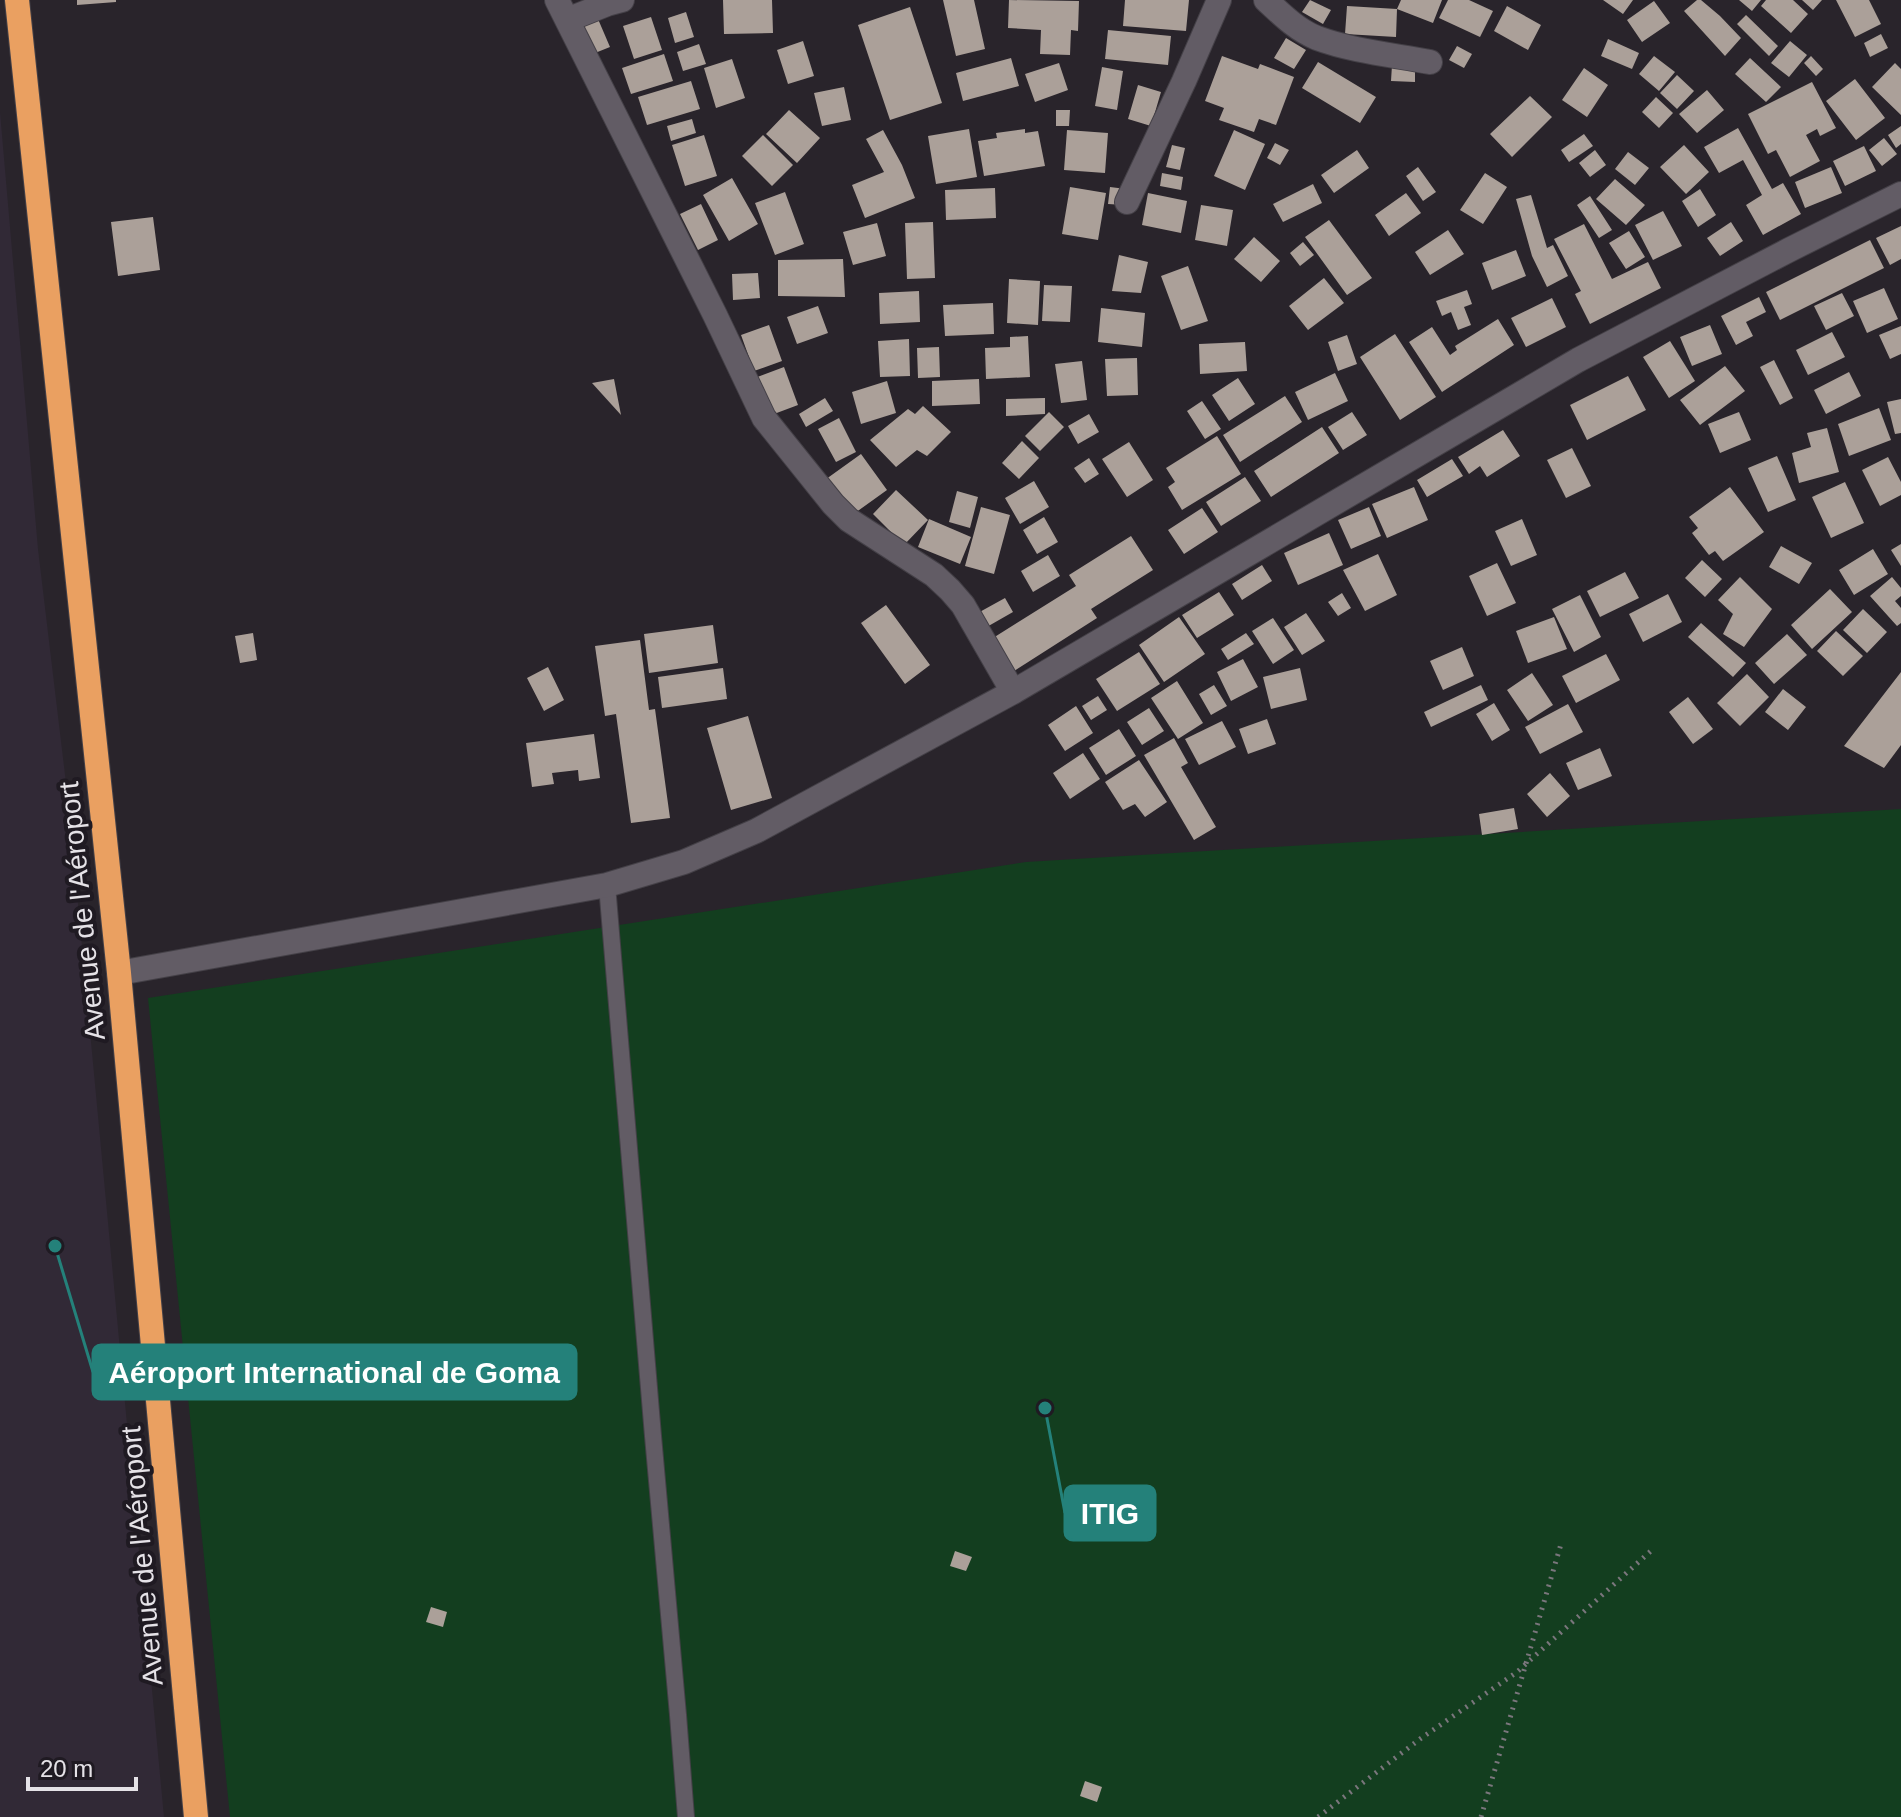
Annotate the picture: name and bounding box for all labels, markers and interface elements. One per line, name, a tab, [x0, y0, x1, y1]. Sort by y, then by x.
street label: Avenue de l'Aéroport	[53, 780, 111, 1042]
callout: Aéroport International de Goma	[93, 1345, 576, 1399]
text: Aéroport International de Goma	[108, 1356, 560, 1389]
street label: Avenue de l'Aéroport	[115, 1425, 169, 1687]
callout: ITIG	[1065, 1486, 1155, 1540]
text: ITIG	[1081, 1497, 1139, 1530]
scale bar	[28, 1741, 136, 1791]
text: 20 m	[40, 1755, 93, 1782]

